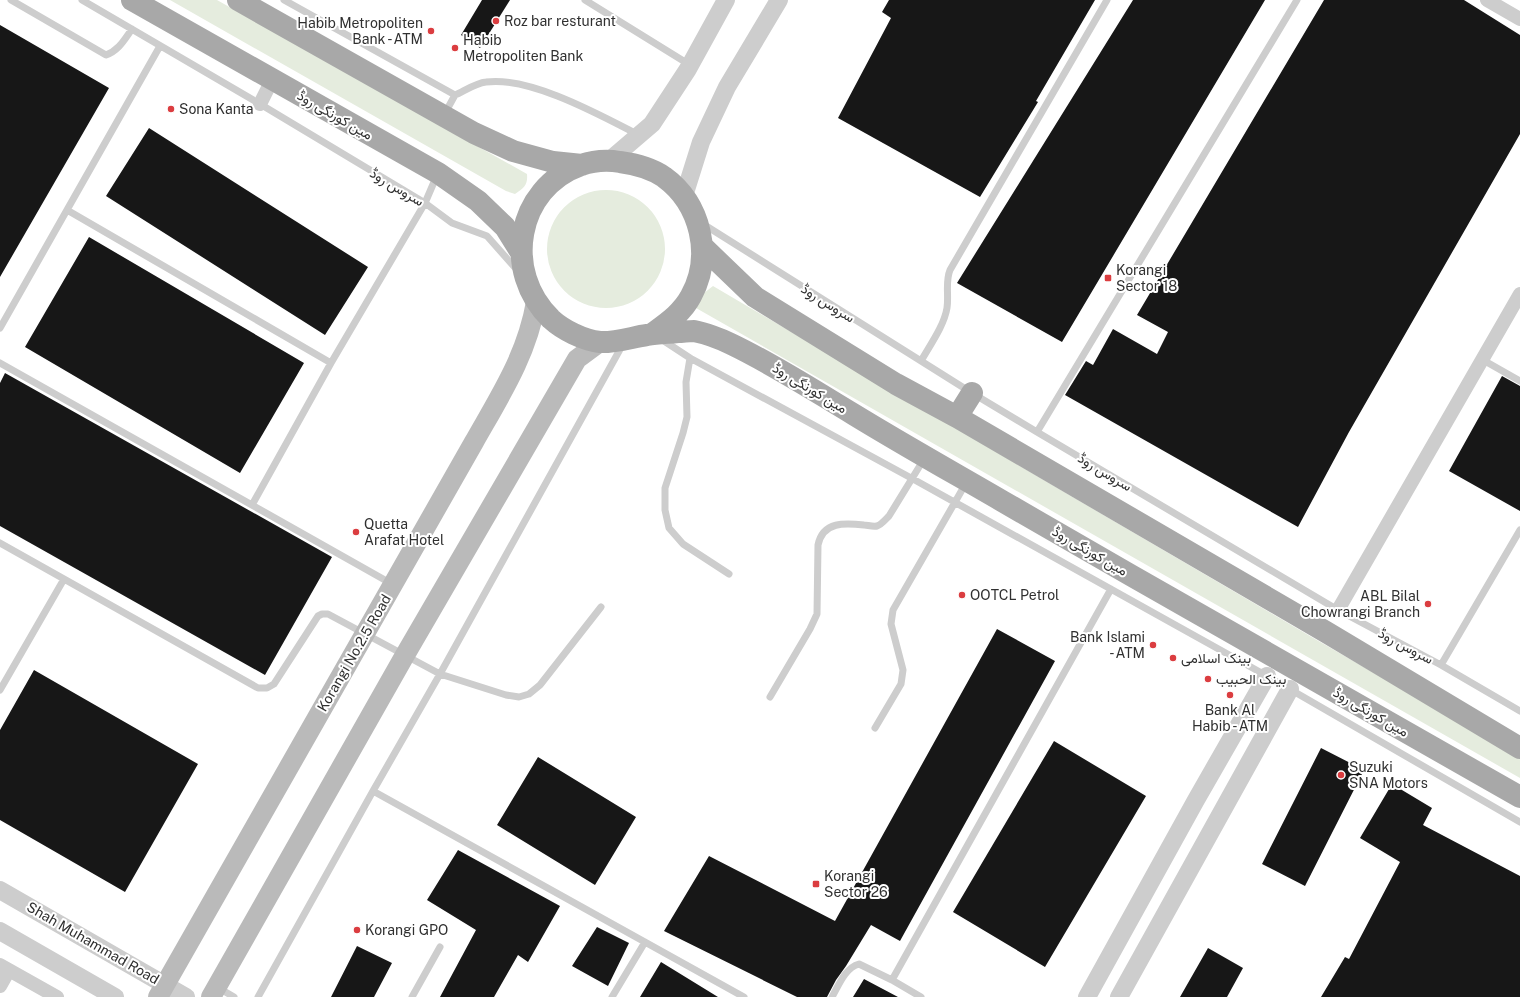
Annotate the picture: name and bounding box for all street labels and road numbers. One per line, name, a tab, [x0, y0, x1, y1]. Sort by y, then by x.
street label: مین کورنگی روڈ	[294, 87, 375, 144]
street label: سروس روڈ	[367, 165, 427, 210]
street label: سروس روڈ	[798, 280, 858, 327]
street label: مین کورنگی روڈ	[769, 360, 850, 417]
street label: سروس روڈ	[1075, 450, 1135, 495]
street label: مین کورنگی روڈ	[1049, 523, 1130, 580]
street label: Korangi No.2.5 Road	[314, 592, 394, 714]
street label: سروس روڈ	[1375, 625, 1436, 668]
street label: مین کورنگی روڈ	[1330, 684, 1411, 741]
street label: Shah Muhammad Road	[24, 899, 162, 987]

